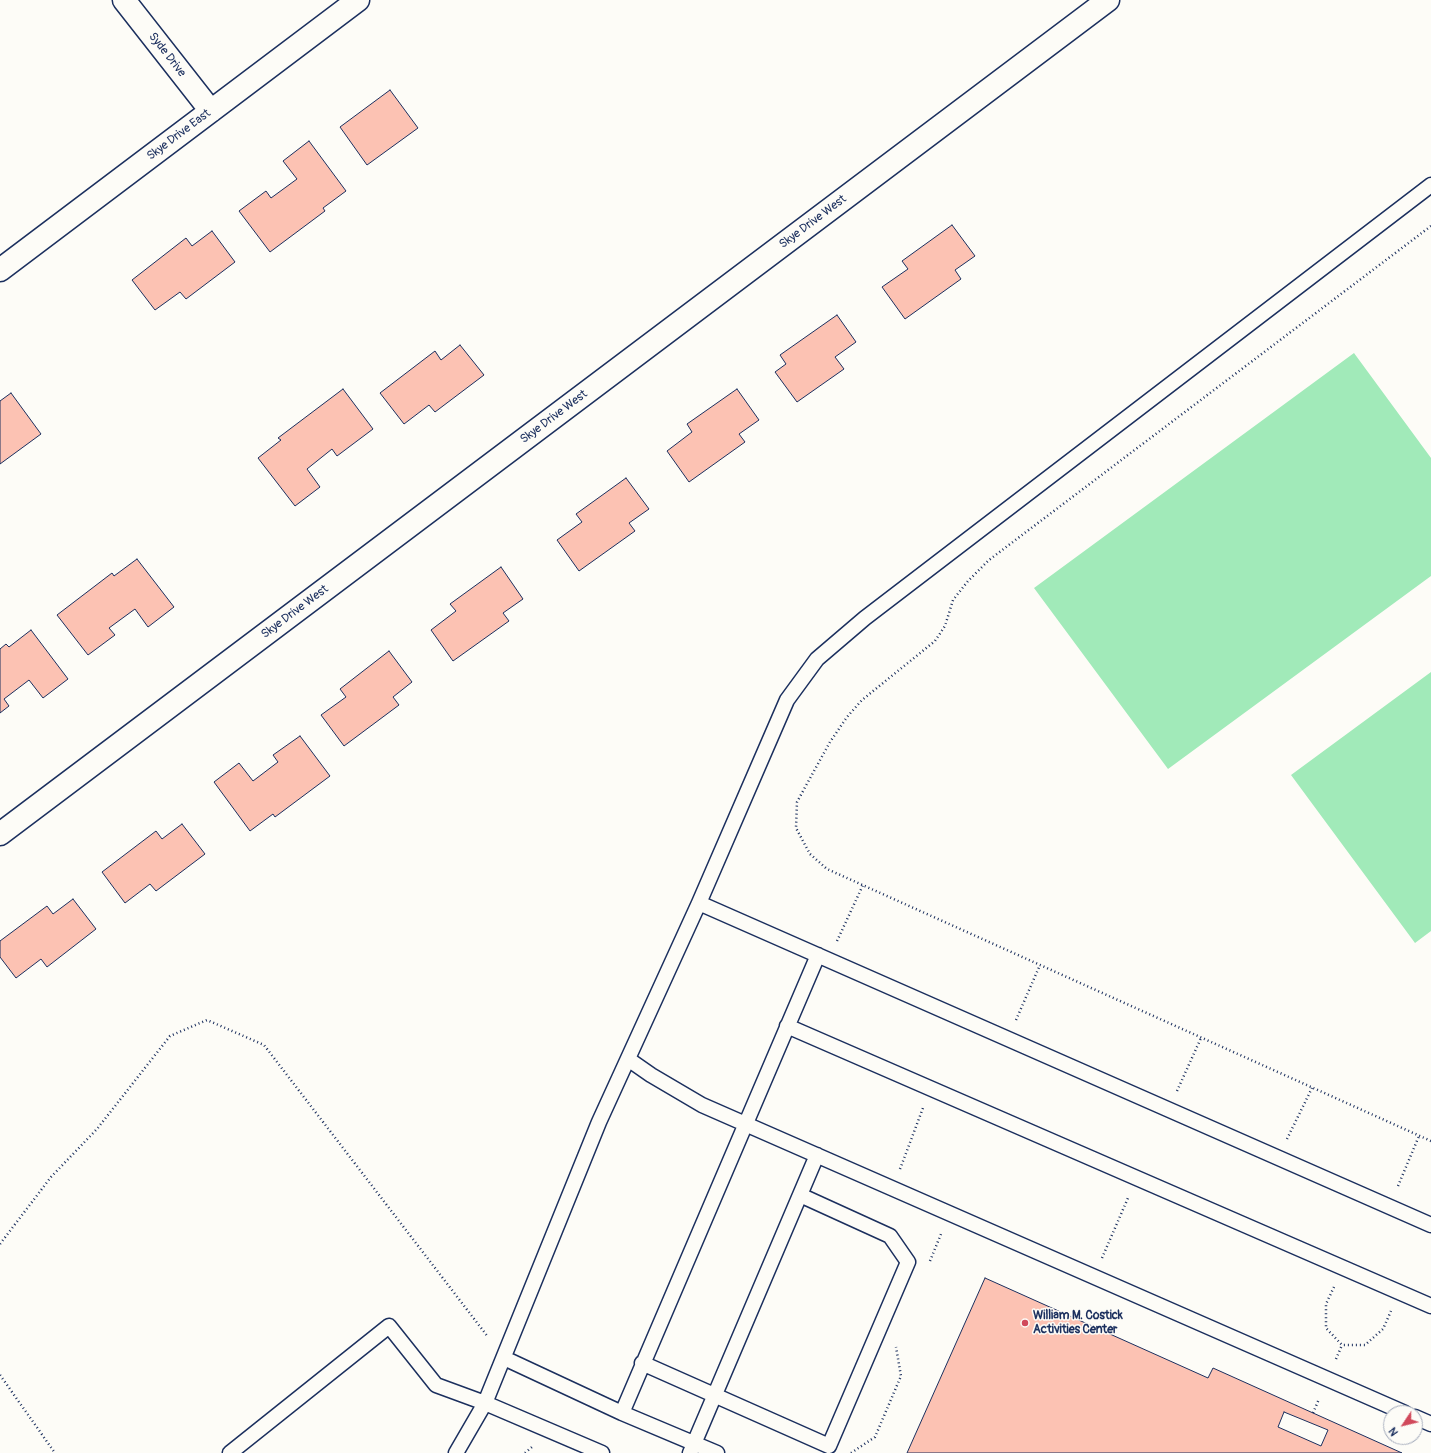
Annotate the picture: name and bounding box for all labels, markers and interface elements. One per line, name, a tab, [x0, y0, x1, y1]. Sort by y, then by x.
street label: Syde Drive	[145, 30, 189, 80]
street label: Skye Drive East	[144, 106, 214, 164]
street label: Skye Drive West	[777, 192, 849, 252]
street label: Skye Drive West	[518, 387, 590, 447]
street label: Skye Drive West	[259, 582, 331, 642]
place label: William M. Costick Activities Center	[1033, 1309, 1123, 1337]
marker: William M. Costick Activities Center	[1020, 1318, 1030, 1328]
north arrow	[1383, 1405, 1423, 1445]
text: N	[1386, 1425, 1401, 1438]

